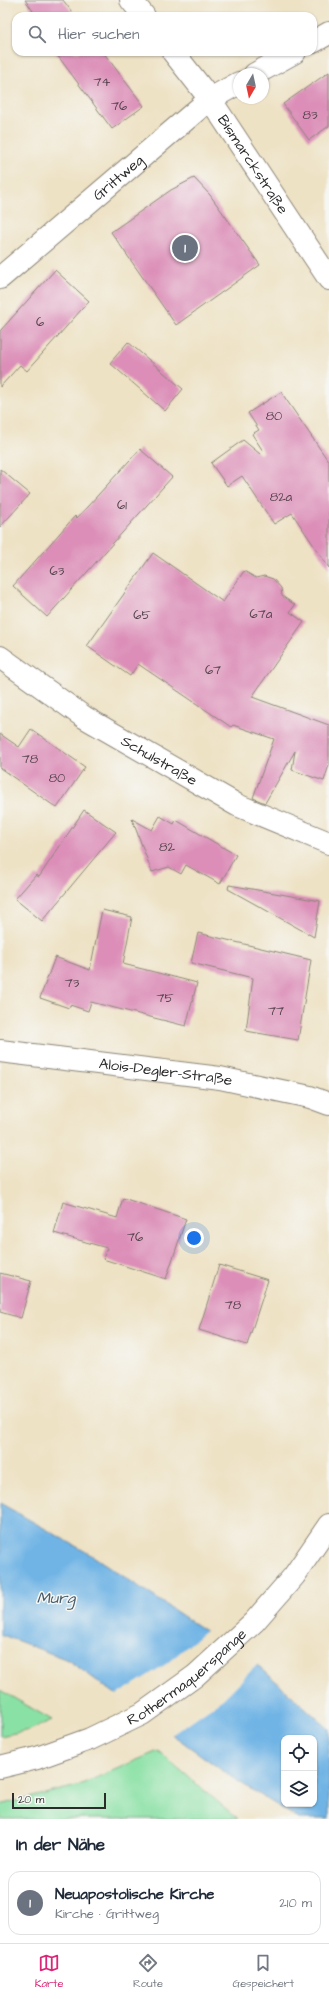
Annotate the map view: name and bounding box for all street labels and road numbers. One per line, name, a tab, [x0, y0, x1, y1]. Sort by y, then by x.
street label: Bismarckstraße	[213, 110, 294, 218]
street label: Grittweg	[88, 149, 149, 205]
street label: Schulstraße	[117, 730, 201, 791]
street label: Alois-Degler-Straße	[98, 1053, 234, 1091]
street label: Rothermaquerspange	[123, 1624, 251, 1730]

